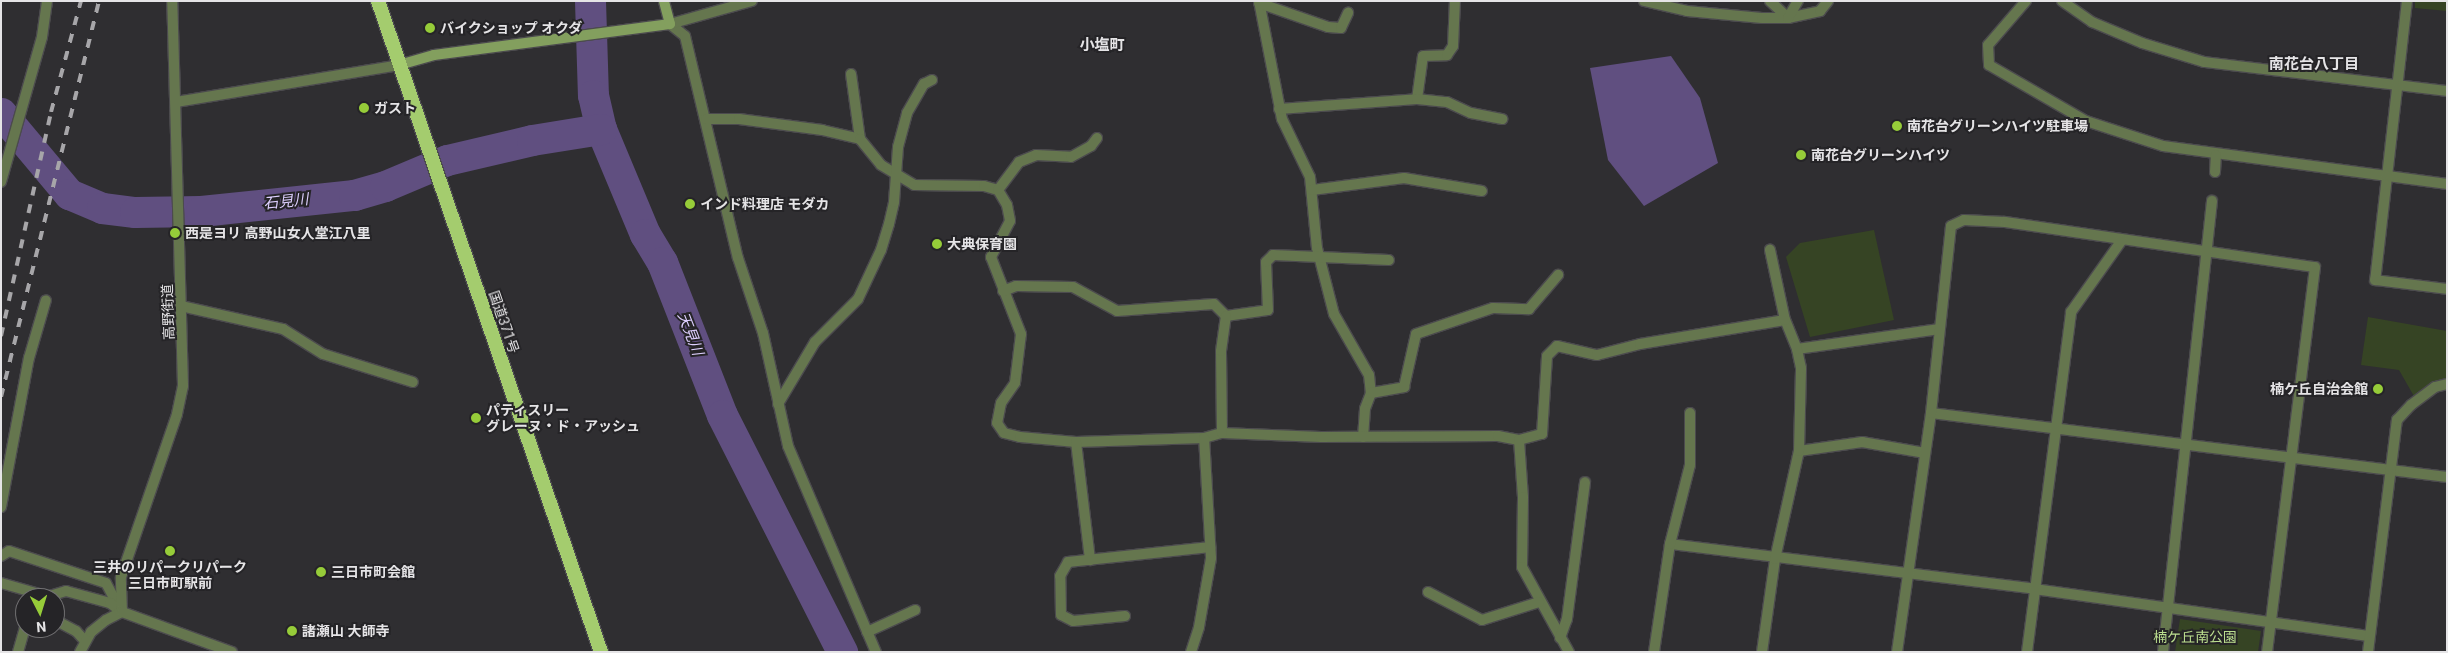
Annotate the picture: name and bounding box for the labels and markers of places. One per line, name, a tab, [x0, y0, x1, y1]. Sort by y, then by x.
place label: バイクショップ オクダ	[440, 20, 583, 36]
marker: バイクショップ オクダ	[424, 22, 436, 34]
place label: ガスト	[374, 100, 416, 116]
marker: ガスト	[358, 102, 370, 114]
place label: 南花台グリーンハイツ駐車場	[1907, 118, 2089, 134]
marker: 南花台グリーンハイツ駐車場	[1891, 120, 1903, 132]
place label: 南花台グリーンハイツ	[1811, 147, 1951, 163]
marker: 南花台グリーンハイツ	[1795, 149, 1807, 161]
place label: インド料理店 モダカ	[700, 196, 829, 212]
marker: インド料理店 モダカ	[684, 198, 696, 210]
place label: 西是ヨリ 高野山女人堂江八里	[185, 225, 370, 241]
marker: 西是ヨリ 高野山女人堂江八里	[169, 227, 181, 239]
place label: 大典保育園	[947, 236, 1017, 252]
marker: 大典保育園	[931, 238, 943, 250]
place label: 楠ケ丘自治会館	[2270, 381, 2368, 397]
marker: 楠ケ丘自治会館	[2372, 383, 2384, 395]
place label: パティスリー グレーヌ・ド・アッシュ	[486, 402, 640, 434]
marker: パティスリー グレーヌ・ド・アッシュ	[470, 412, 482, 424]
marker: 三井のリパークリパーク 三日市町駅前	[164, 545, 176, 557]
place label: 三井のリパークリパーク 三日市町駅前	[93, 559, 247, 592]
place label: 三日市町会館	[331, 564, 415, 580]
marker: 三日市町会館	[315, 566, 327, 578]
place label: 諸瀬山 大師寺	[302, 623, 389, 639]
marker: 諸瀬山 大師寺	[286, 625, 298, 637]

